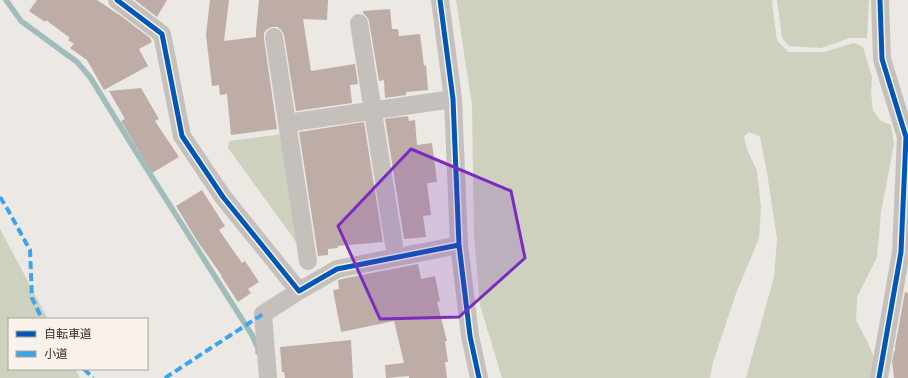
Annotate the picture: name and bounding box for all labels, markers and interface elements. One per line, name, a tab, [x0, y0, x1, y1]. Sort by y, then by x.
legend	[8, 318, 148, 370]
text: 自転車道	[44, 326, 92, 342]
text: 小道	[44, 346, 68, 362]

